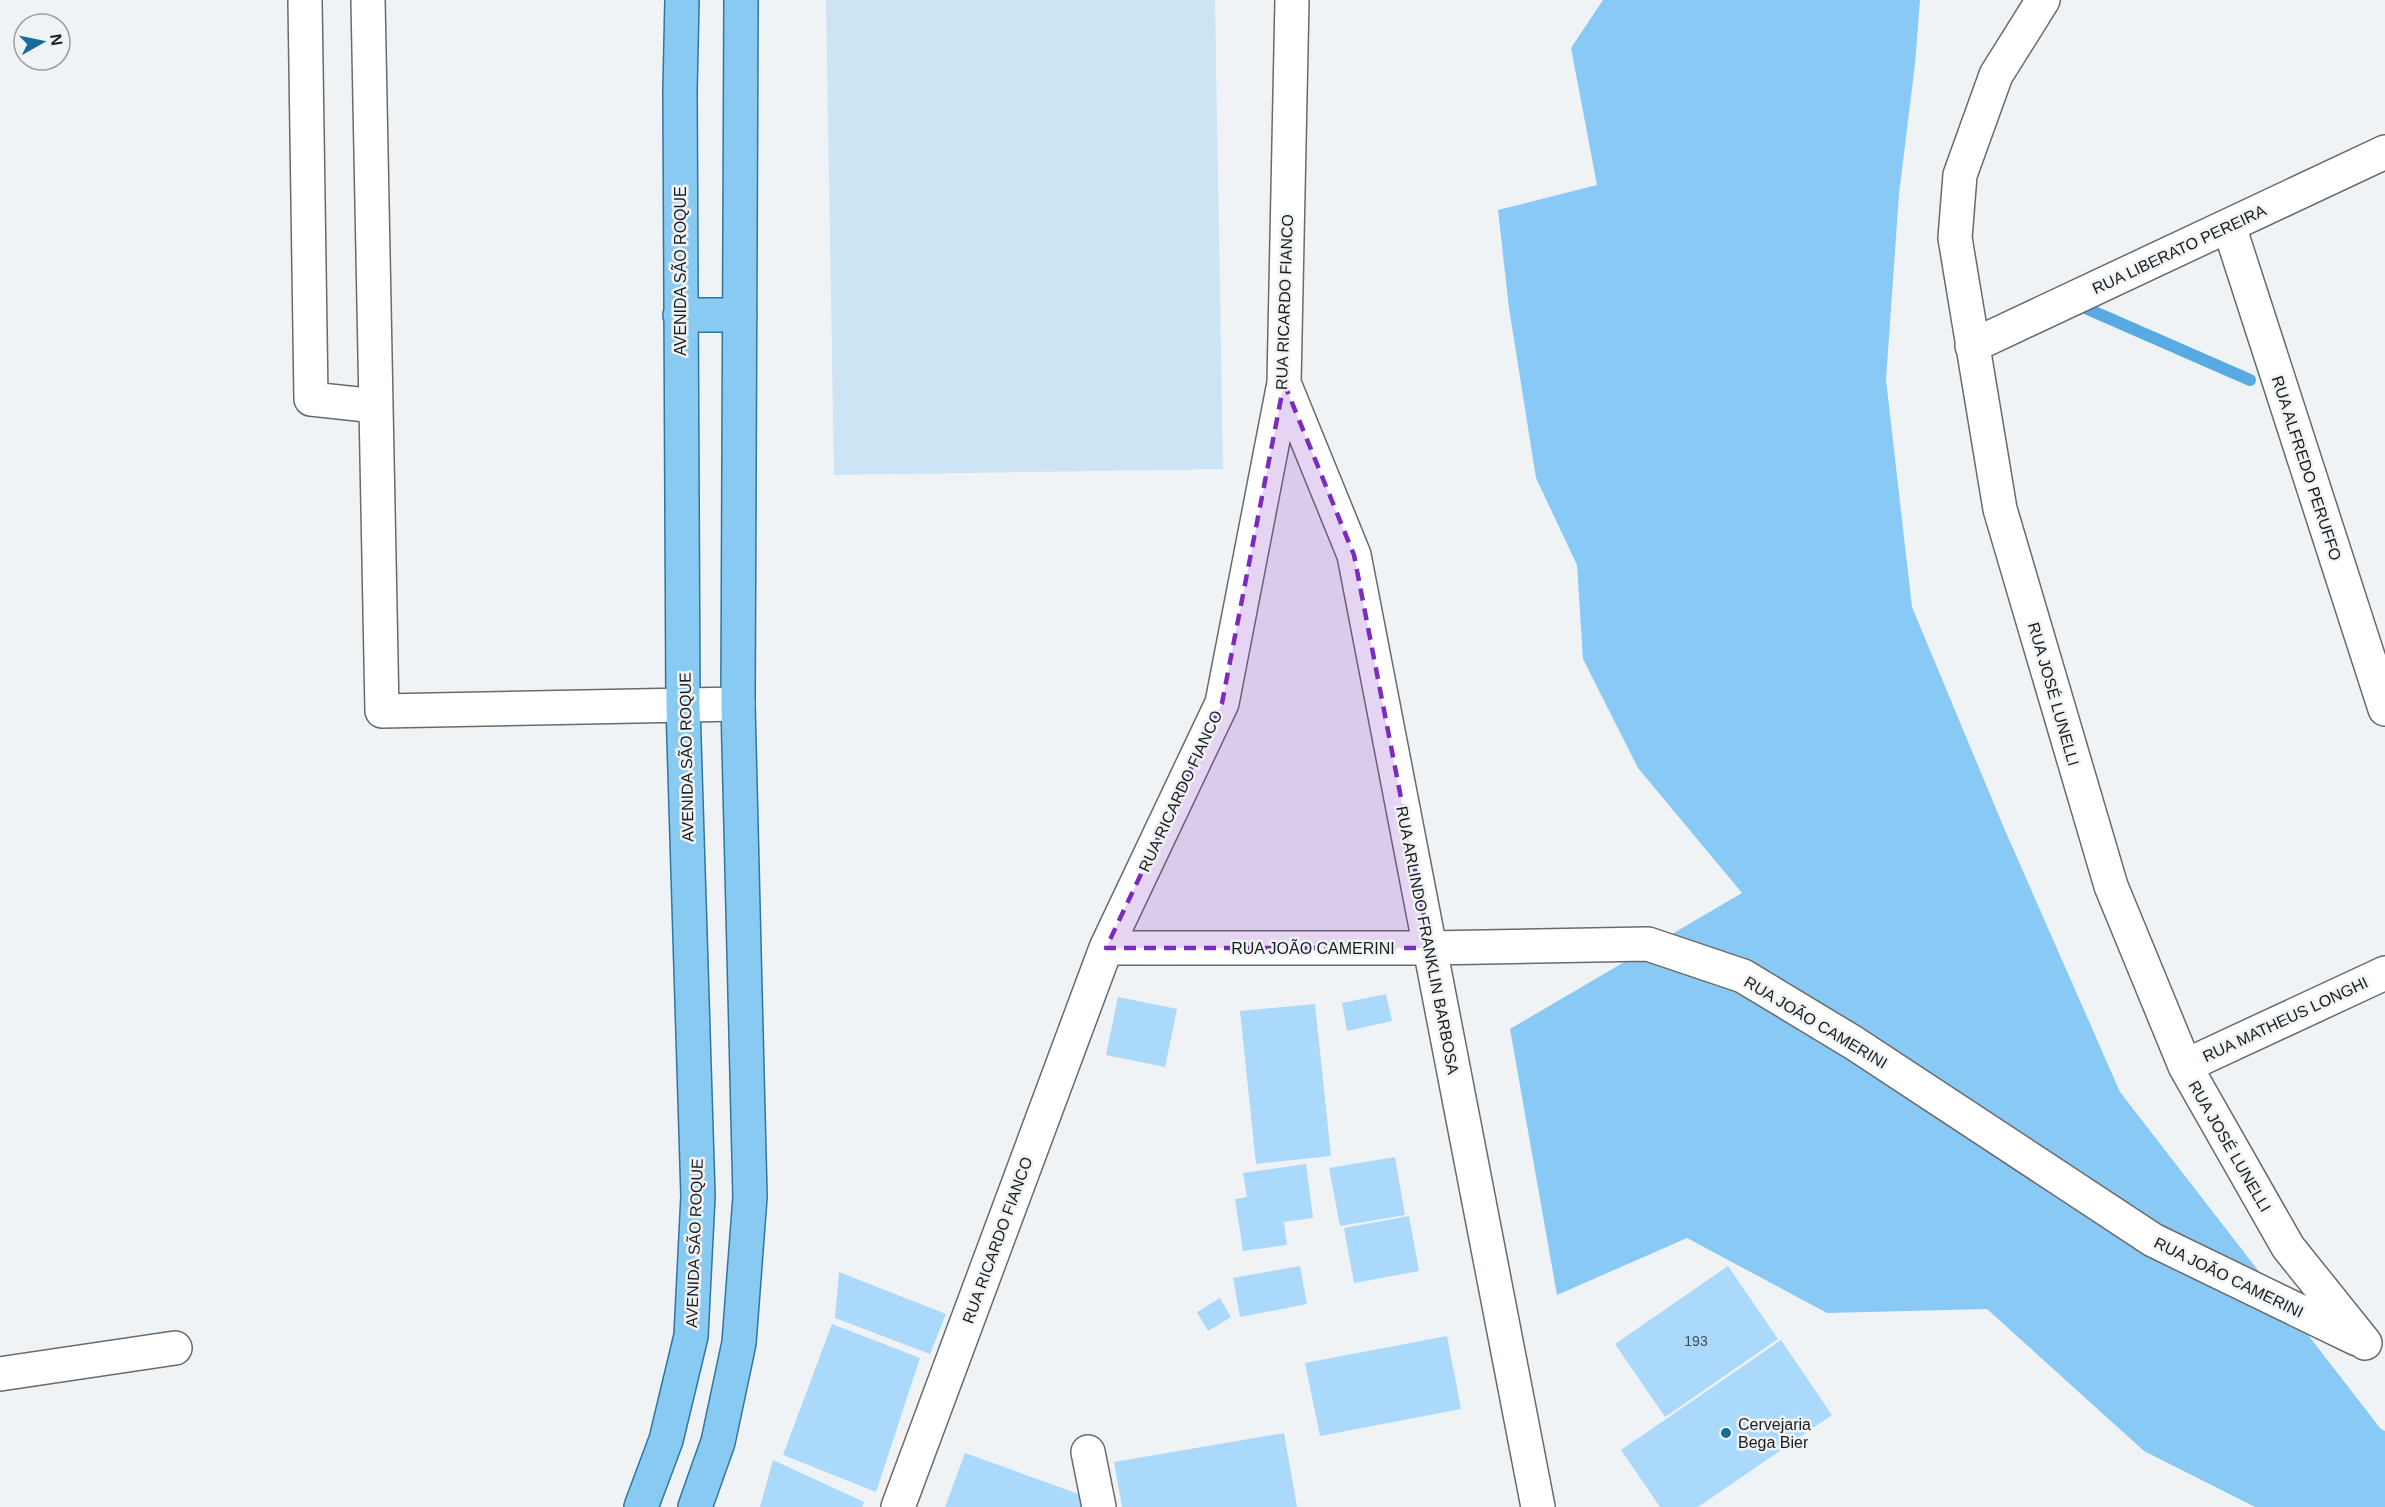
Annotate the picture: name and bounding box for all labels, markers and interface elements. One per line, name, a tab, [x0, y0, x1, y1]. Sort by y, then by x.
north arrow	[12, 12, 72, 72]
text: N	[47, 33, 66, 47]
street label: AVENIDA SÃO ROQUE	[670, 186, 689, 356]
street label: RUA LIBERATO PEREIRA	[2090, 202, 2269, 297]
street label: RUA RICARDO FIANCO	[1273, 214, 1296, 390]
street label: RUA ALFREDO PERUFFO	[2269, 374, 2344, 563]
street label: RUA JOSÉ LUNELLI	[2025, 620, 2083, 768]
street label: AVENIDA SÃO ROQUE	[675, 672, 696, 842]
street label: RUA RICARDO FIANCO	[1136, 708, 1225, 875]
street label: RUA ARLINDO FRANKLIN BARBOSA	[1393, 804, 1462, 1076]
street label: RUA JOÃO CAMERINI	[1231, 938, 1395, 957]
street label: RUA JOÃO CAMERINI	[1741, 971, 1891, 1072]
street label: RUA MATHEUS LONGHI	[2200, 974, 2370, 1065]
street label: RUA JOSÉ LUNELLI	[2185, 1077, 2275, 1215]
street label: RUA RICARDO FIANCO	[959, 1155, 1036, 1326]
street label: AVENIDA SÃO ROQUE	[681, 1158, 706, 1328]
street label: RUA JOÃO CAMERINI	[2152, 1232, 2307, 1321]
house number: 193	[1684, 1333, 1708, 1349]
place label: Cervejaria Bega Bier	[1738, 1416, 1811, 1451]
marker: Cervejaria Bega Bier	[1719, 1426, 1733, 1440]

